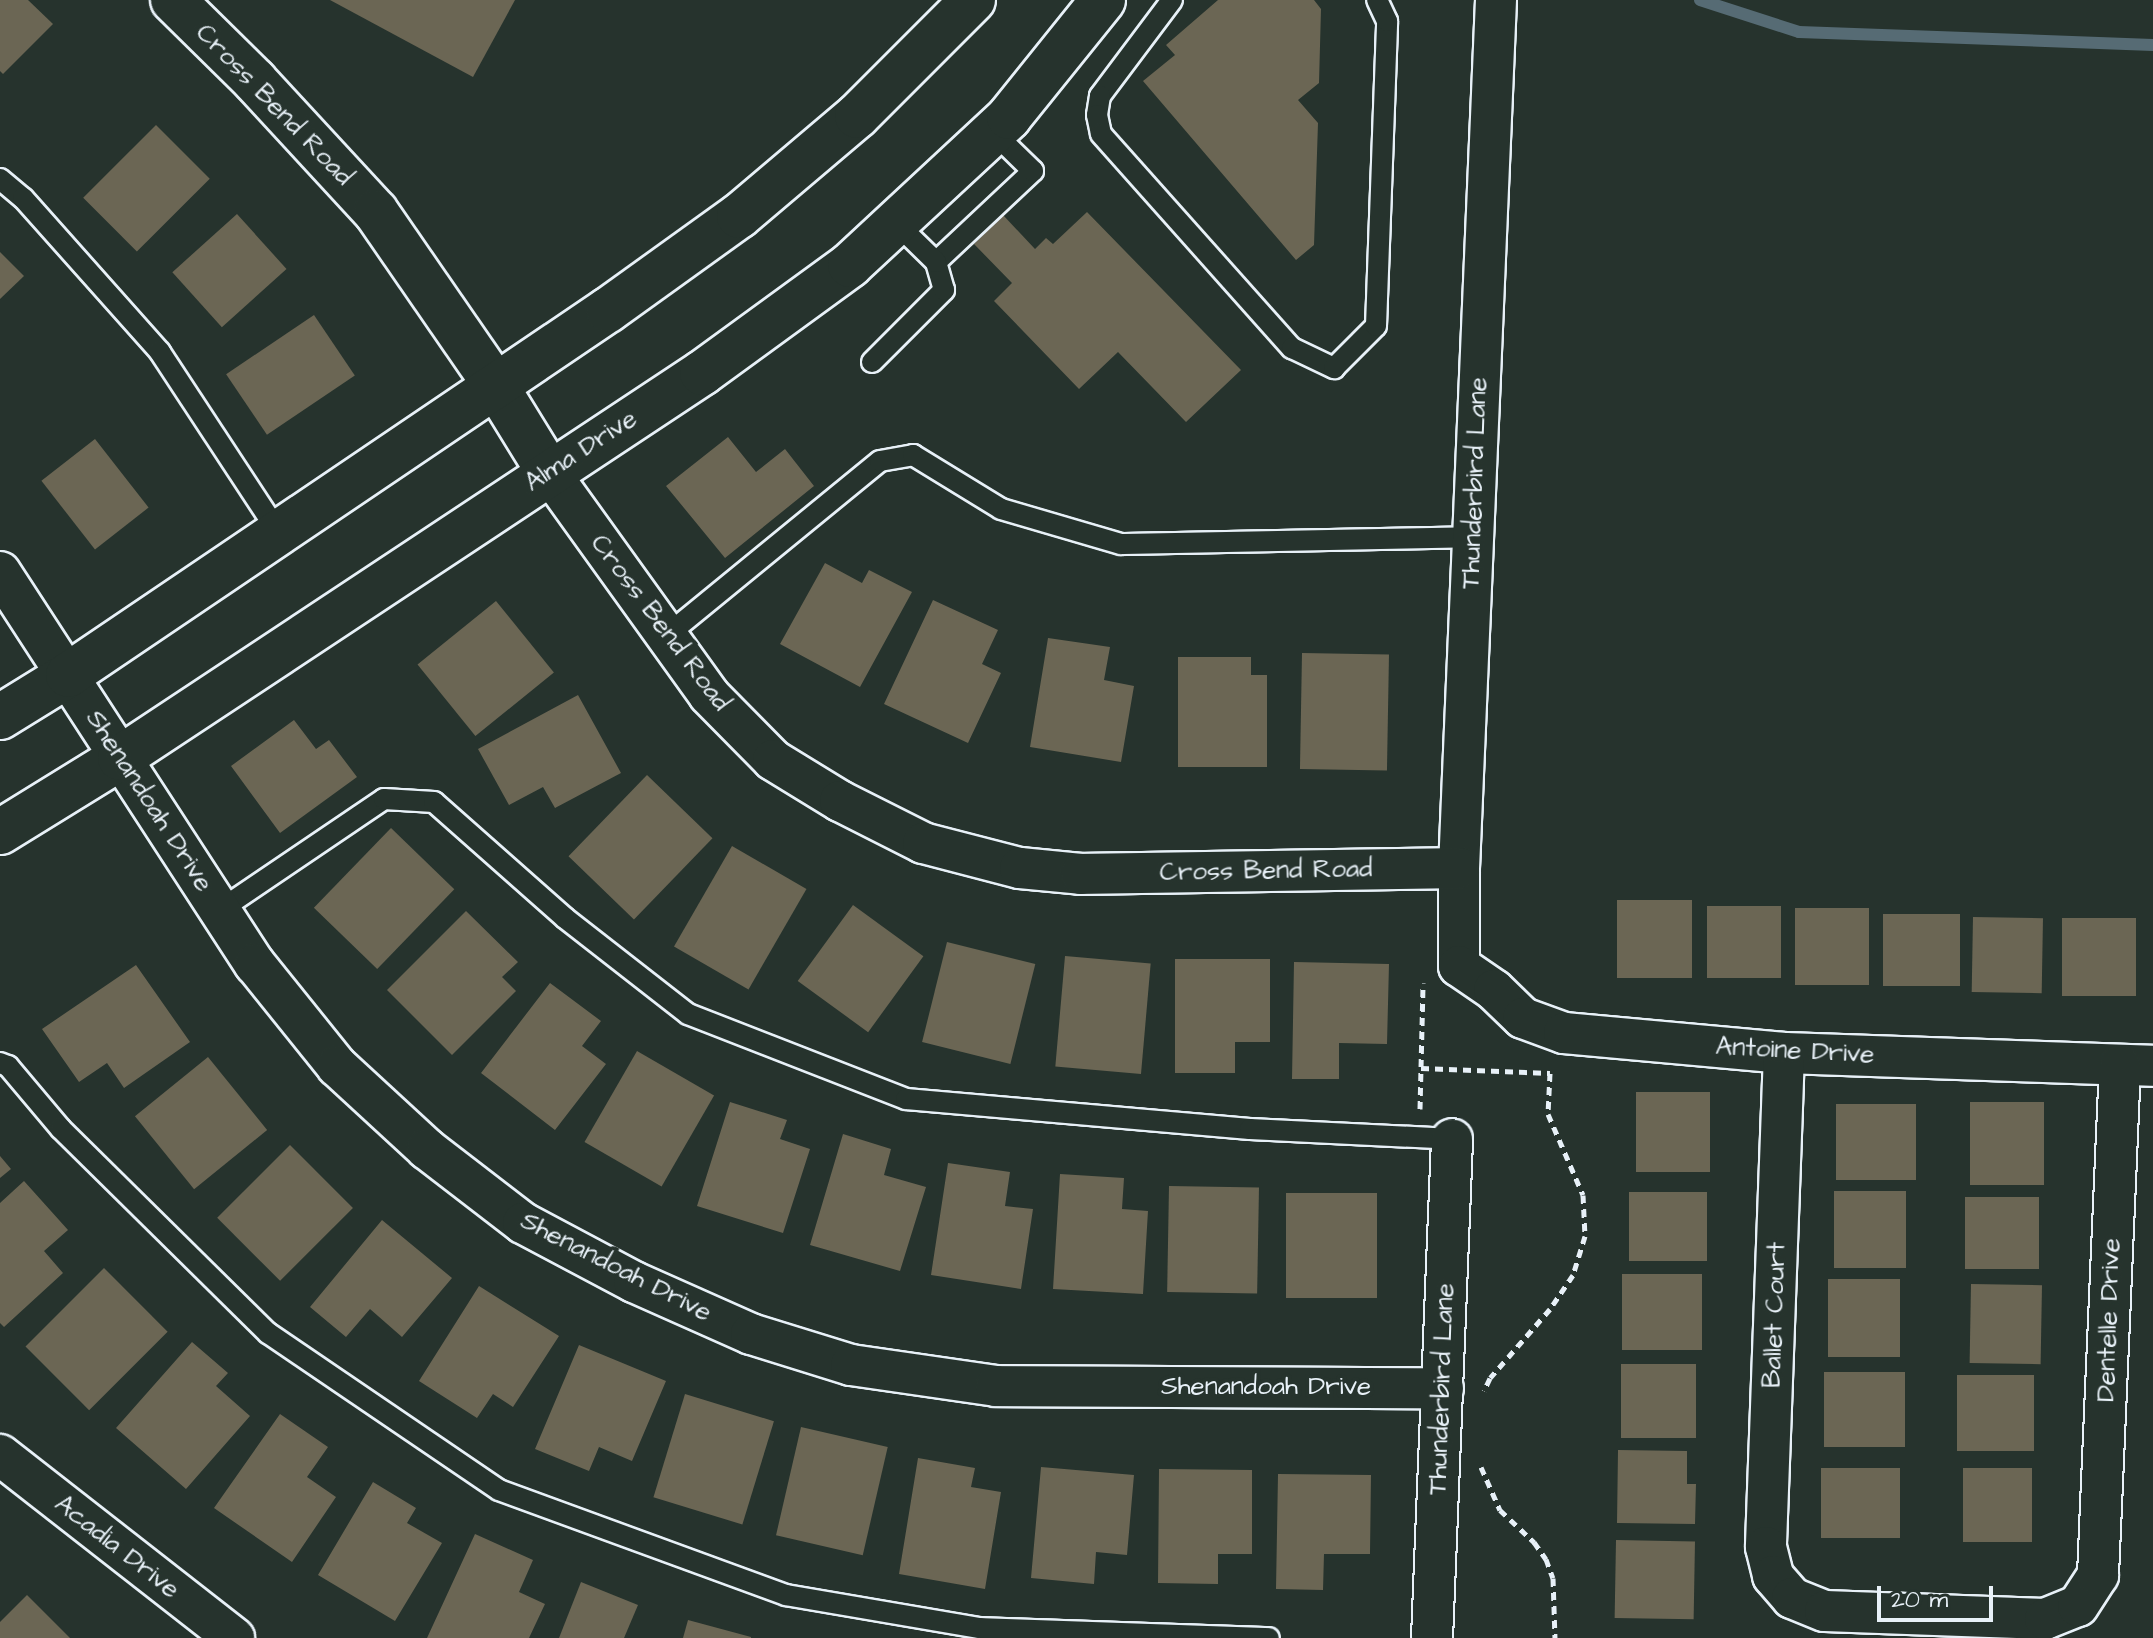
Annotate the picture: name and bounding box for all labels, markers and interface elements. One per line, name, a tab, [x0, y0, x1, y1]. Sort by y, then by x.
street label: Cross Bend Road	[189, 18, 359, 192]
street label: Thunderbird Lane	[1456, 377, 1494, 589]
street label: Alma Drive	[519, 403, 643, 499]
street label: Cross Bend Road	[583, 529, 737, 717]
street label: Shenandoah Drive	[79, 704, 219, 898]
street label: Cross Bend Road	[1159, 854, 1373, 888]
street label: Antoine Drive	[1715, 1031, 1875, 1071]
street label: Shenandoah Drive	[515, 1205, 717, 1329]
street label: Dentelle Drive	[2091, 1238, 2127, 1402]
street label: Ballet Court	[1757, 1242, 1793, 1388]
street label: Thunderbird Lane	[1423, 1283, 1461, 1495]
street label: Shenandoah Drive	[1161, 1371, 1371, 1403]
street label: Acadia Drive	[48, 1489, 186, 1605]
scale bar	[1881, 1570, 1997, 1620]
text: 20 m	[1891, 1583, 1948, 1617]

